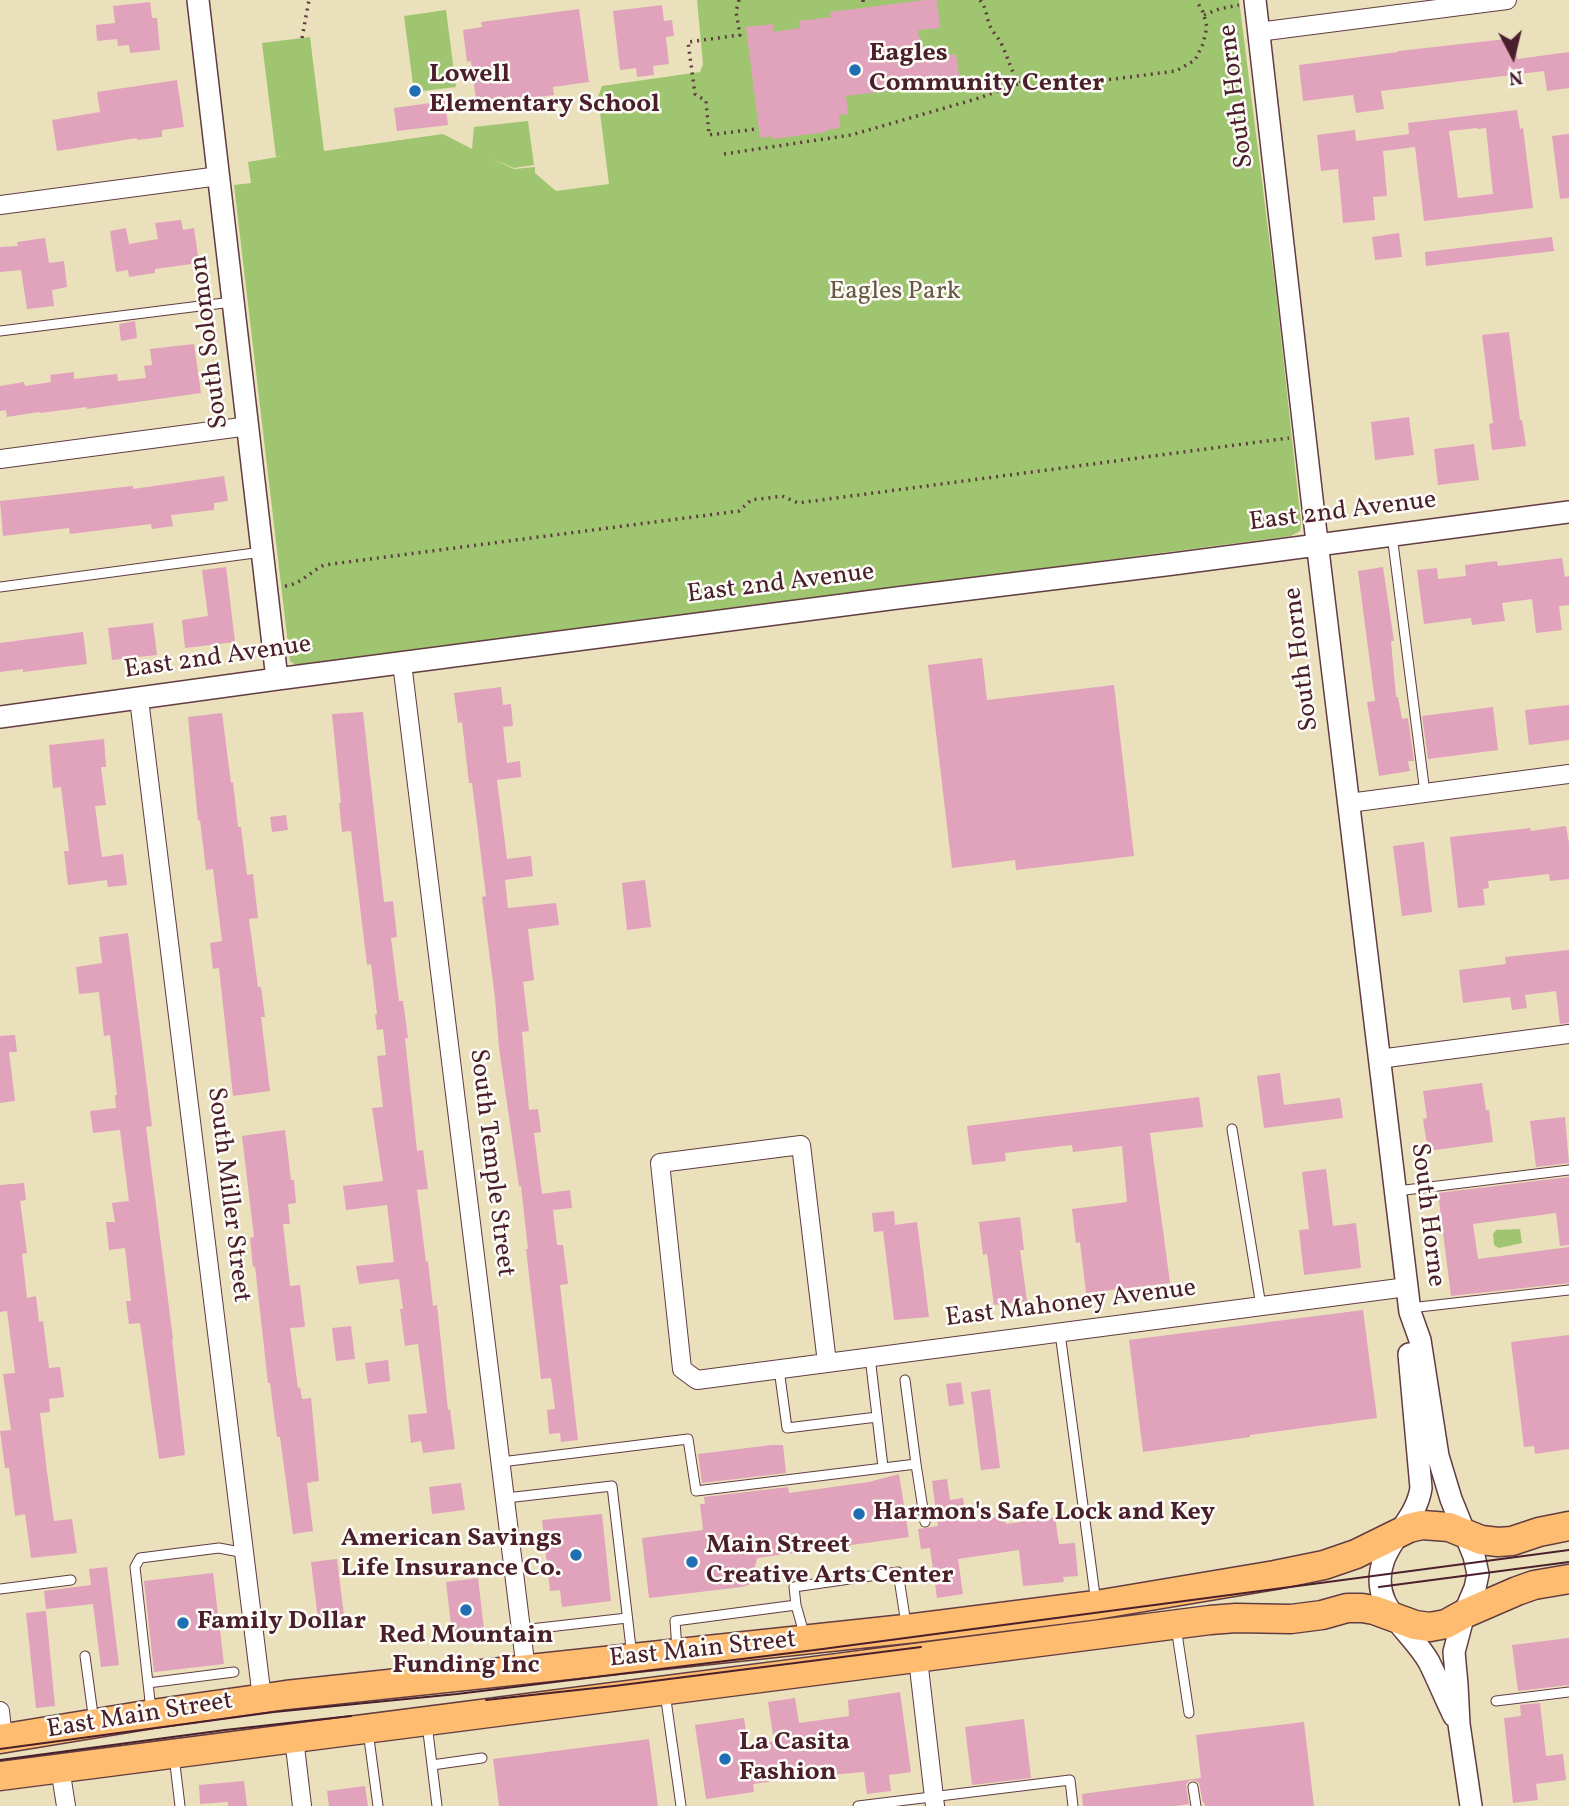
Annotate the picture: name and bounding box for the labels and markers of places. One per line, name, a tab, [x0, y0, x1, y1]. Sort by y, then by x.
place label: Eagles Community Center	[869, 39, 1104, 100]
place label: Lowell Elementary School	[429, 60, 660, 122]
marker: Eagles Community Center	[847, 62, 863, 78]
marker: Lowell Elementary School	[407, 83, 423, 99]
place label: Harmon's Safe Lock and Key	[873, 1498, 1215, 1530]
marker: Harmon's Safe Lock and Key	[851, 1506, 867, 1522]
place label: American Savings Life Insurance Co.	[341, 1524, 562, 1586]
place label: Main Street Creative Arts Center	[706, 1531, 954, 1592]
marker: American Savings Life Insurance Co.	[568, 1547, 584, 1563]
marker: Main Street Creative Arts Center	[684, 1554, 700, 1570]
marker: Red Mountain Funding Inc	[458, 1602, 474, 1618]
place label: Family Dollar	[197, 1607, 366, 1639]
marker: Family Dollar	[175, 1615, 191, 1631]
place label: Red Mountain Funding Inc	[379, 1621, 553, 1682]
place label: La Casita Fashion	[739, 1728, 850, 1790]
marker: La Casita Fashion	[717, 1751, 733, 1767]

